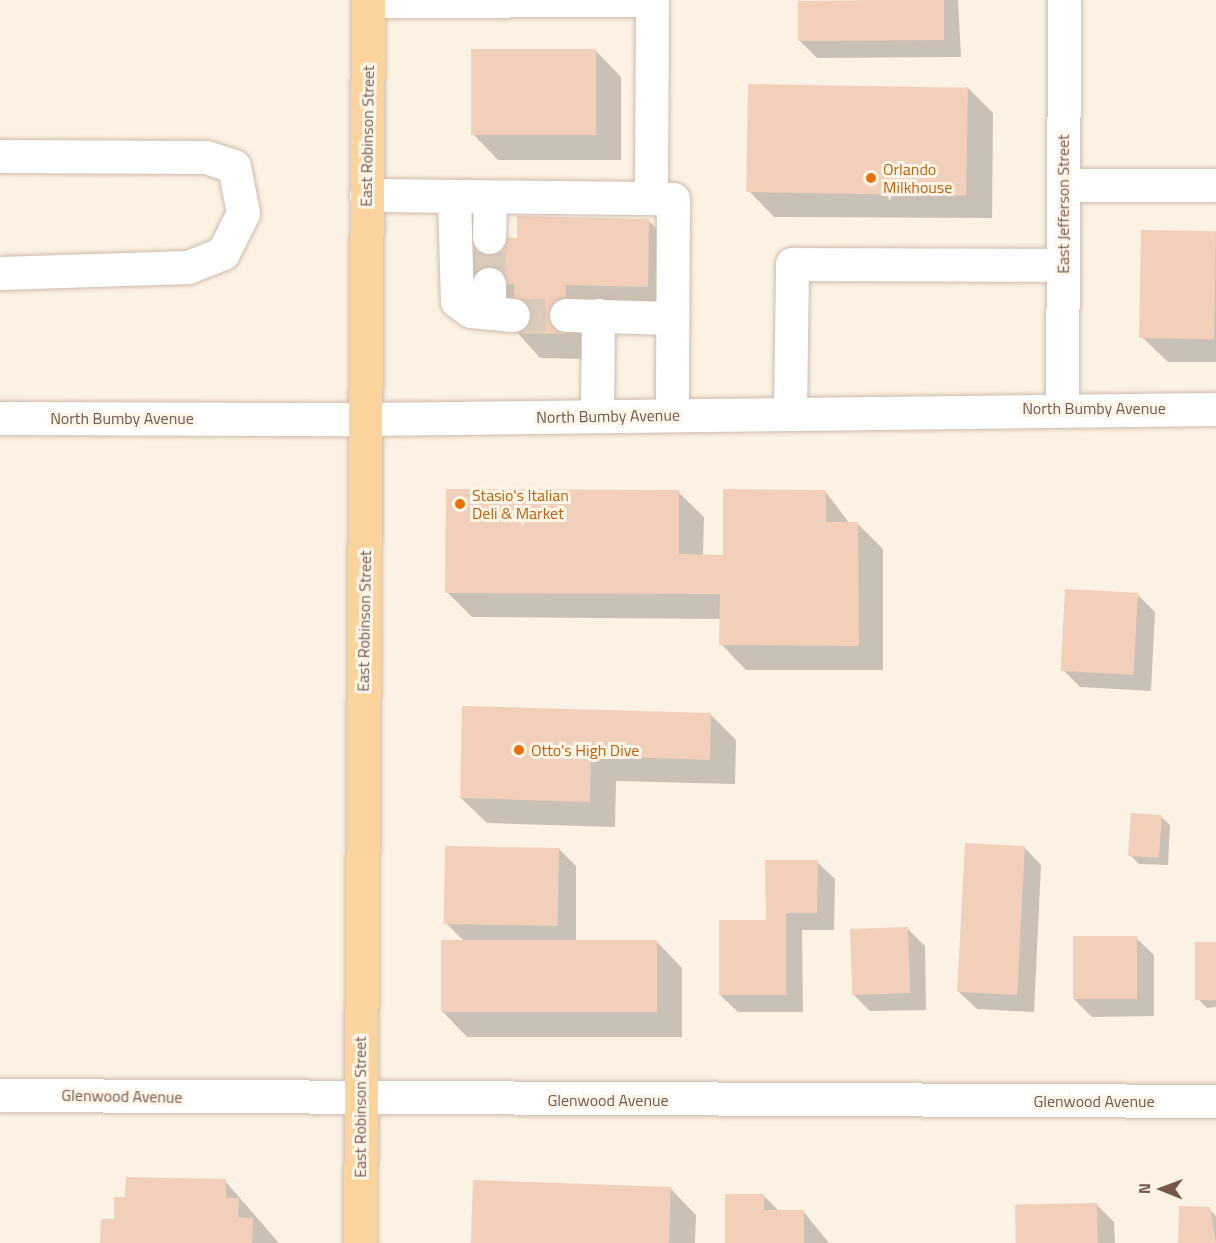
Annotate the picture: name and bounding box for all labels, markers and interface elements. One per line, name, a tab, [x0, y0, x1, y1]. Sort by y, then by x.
street label: East Robinson Street	[356, 65, 378, 207]
street label: East Jefferson Street	[1053, 134, 1073, 274]
place label: Orlando Milkhouse	[883, 159, 952, 197]
marker: Orlando Milkhouse	[864, 171, 878, 185]
street label: North Bumby Avenue	[1022, 398, 1166, 418]
street label: North Bumby Avenue	[536, 405, 680, 427]
street label: North Bumby Avenue	[50, 408, 194, 428]
place label: Stasio's Italian Deli & Market	[472, 485, 569, 523]
marker: Stasio's Italian Deli & Market	[453, 497, 467, 511]
street label: East Robinson Street	[353, 550, 375, 692]
place label: Otto's High Dive	[531, 740, 639, 760]
marker: Otto's High Dive	[512, 743, 526, 757]
street label: East Robinson Street	[350, 1036, 370, 1178]
street label: Glenwood Avenue	[61, 1085, 183, 1107]
street label: Glenwood Avenue	[547, 1090, 669, 1110]
street label: Glenwood Avenue	[1033, 1091, 1155, 1111]
north arrow	[1132, 1159, 1192, 1219]
text: N	[1132, 1183, 1156, 1194]

